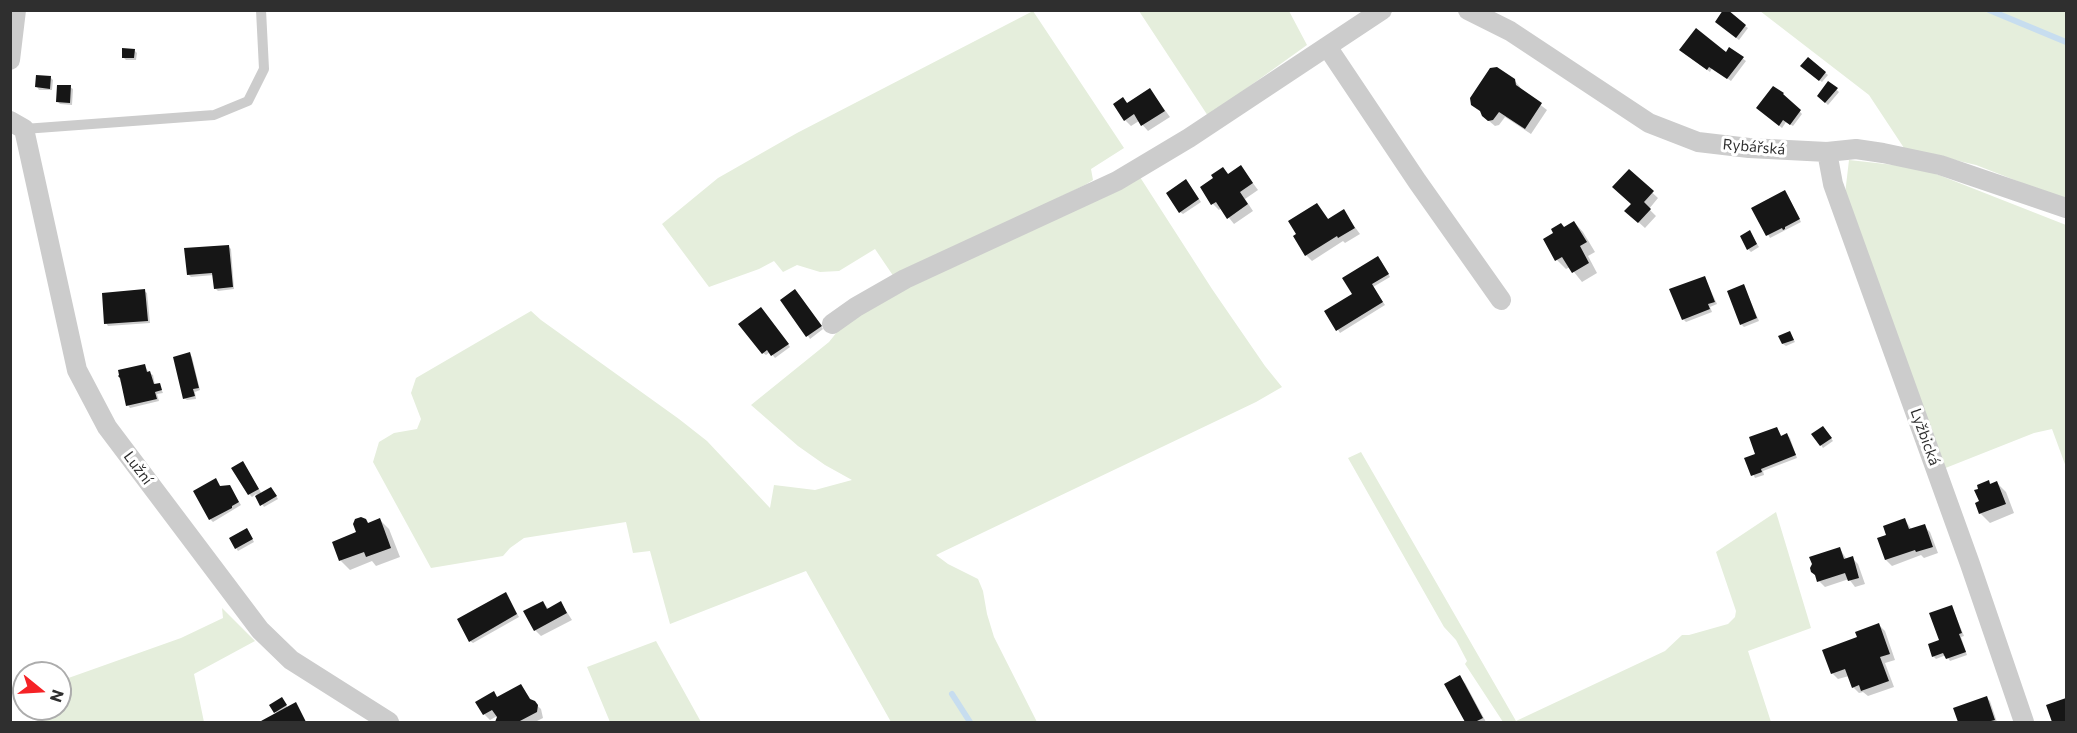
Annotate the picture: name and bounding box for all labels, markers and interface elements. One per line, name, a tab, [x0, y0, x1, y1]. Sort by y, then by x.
street label: Rybářská	[1722, 135, 1786, 159]
street label: Lyžbická	[1906, 406, 1944, 468]
street label: Lužní	[120, 448, 156, 488]
north arrow	[12, 661, 72, 721]
text: N	[47, 687, 69, 705]

